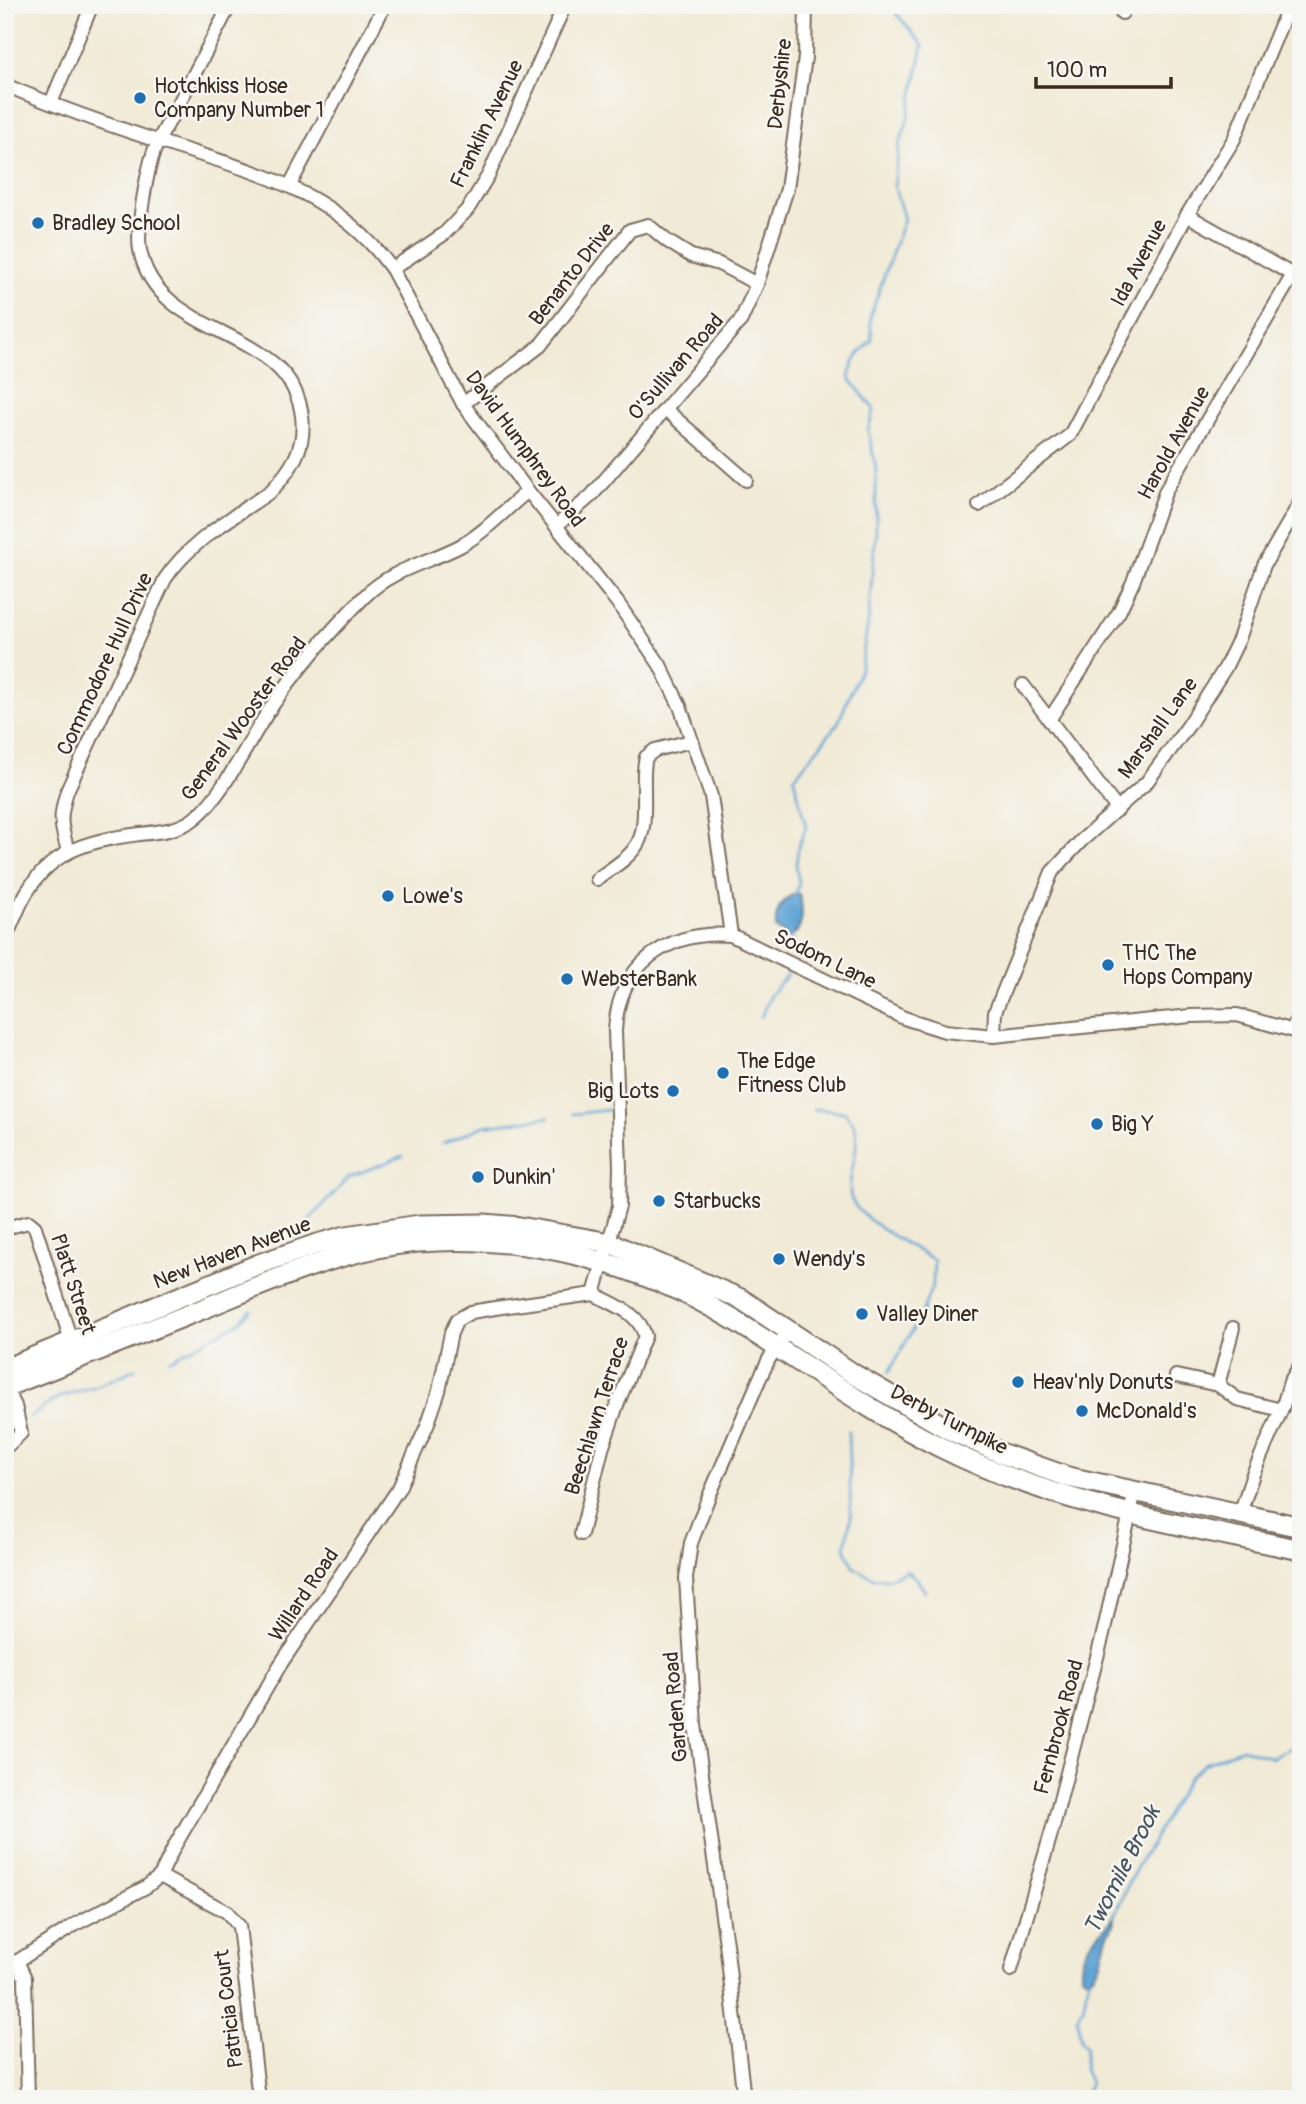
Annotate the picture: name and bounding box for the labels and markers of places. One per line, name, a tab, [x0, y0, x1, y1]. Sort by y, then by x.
place label: Hotchkiss Hose Company Number 1	[154, 73, 324, 124]
marker: Hotchkiss Hose Company Number 1	[132, 90, 148, 106]
place label: Bradley School	[52, 210, 181, 237]
marker: Bradley School	[30, 215, 46, 231]
place label: Lowe's	[402, 883, 464, 910]
marker: Lowe's	[380, 888, 396, 904]
place label: THC The Hops Company	[1122, 940, 1252, 991]
marker: THC The Hops Company	[1100, 957, 1116, 973]
place label: WebsterBank	[581, 966, 697, 993]
marker: WebsterBank	[559, 971, 575, 987]
place label: The Edge Fitness Club	[737, 1048, 846, 1099]
marker: The Edge Fitness Club	[715, 1065, 731, 1081]
place label: Big Lots	[587, 1078, 660, 1105]
marker: Big Lots	[665, 1083, 681, 1099]
place label: Big Y	[1111, 1111, 1154, 1138]
marker: Big Y	[1089, 1116, 1105, 1132]
place label: Dunkin'	[492, 1164, 556, 1191]
marker: Dunkin'	[470, 1169, 486, 1185]
place label: Starbucks	[673, 1188, 761, 1215]
marker: Starbucks	[651, 1193, 667, 1209]
place label: Wendy's	[793, 1246, 866, 1273]
marker: Wendy's	[771, 1251, 787, 1267]
place label: Valley Diner	[876, 1301, 979, 1328]
marker: Valley Diner	[854, 1306, 870, 1322]
place label: Heav'nly Donuts	[1032, 1369, 1174, 1396]
marker: Heav'nly Donuts	[1010, 1374, 1026, 1390]
place label: McDonald's	[1096, 1398, 1197, 1425]
marker: McDonald's	[1074, 1403, 1090, 1419]

